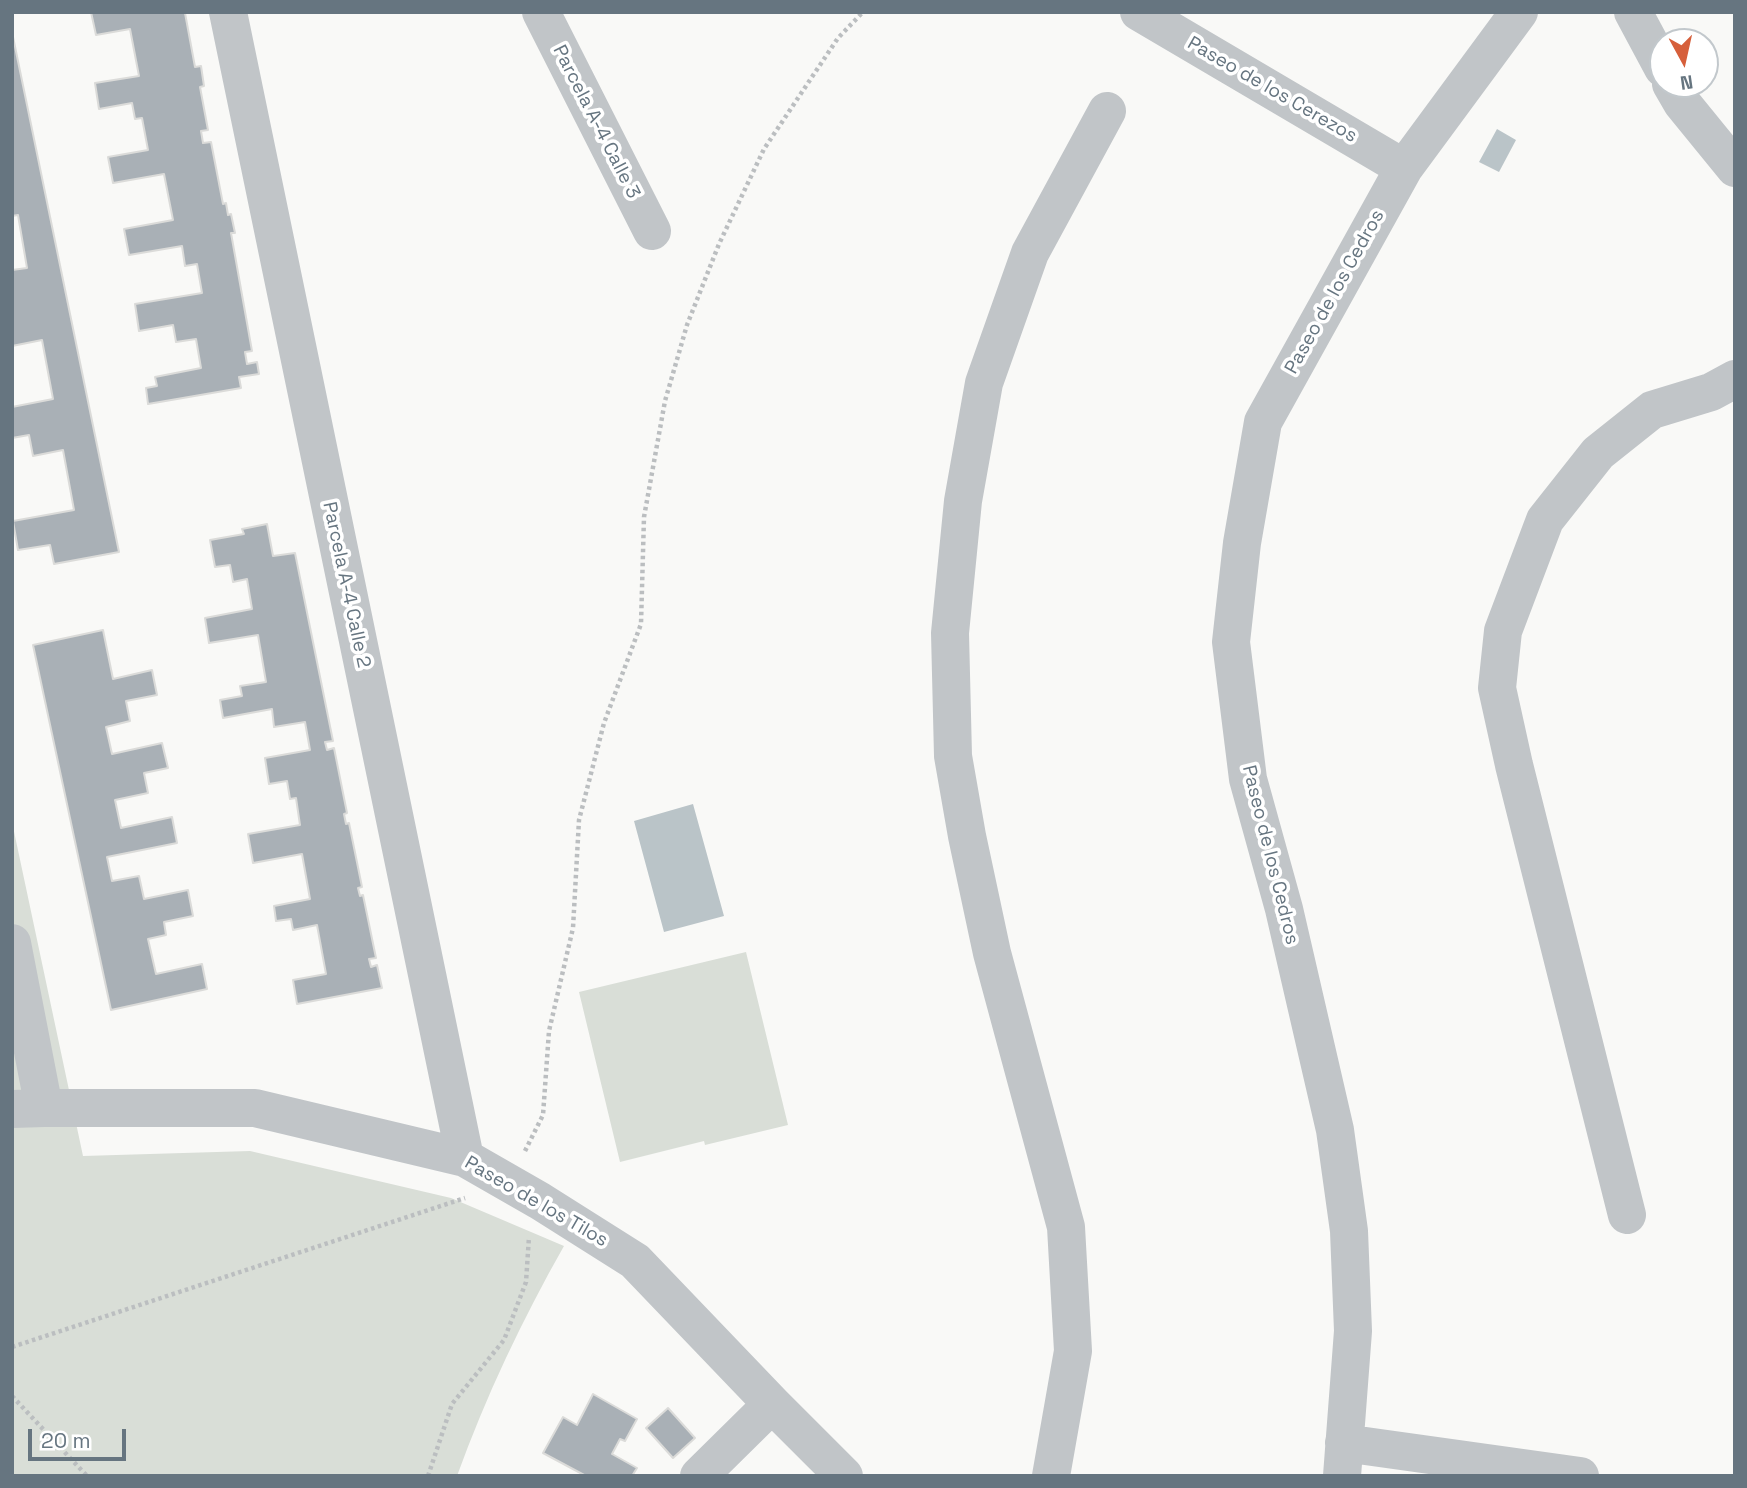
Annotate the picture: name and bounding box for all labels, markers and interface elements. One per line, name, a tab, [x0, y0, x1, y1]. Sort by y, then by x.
north arrow	[1649, 28, 1719, 98]
street label: Paseo de los Cerezos	[1183, 32, 1361, 148]
street label: Parcela A-4 Calle 3	[547, 41, 645, 203]
text: N	[1679, 69, 1695, 96]
street label: Paseo de los Cedros	[1280, 206, 1390, 378]
street label: Parcela A-4 Calle 2	[317, 500, 375, 670]
street label: Paseo de los Cedros	[1237, 763, 1303, 947]
street label: Paseo de los Tilos	[460, 1152, 612, 1252]
scale bar	[32, 1414, 130, 1458]
text: 20 m	[41, 1427, 91, 1454]

